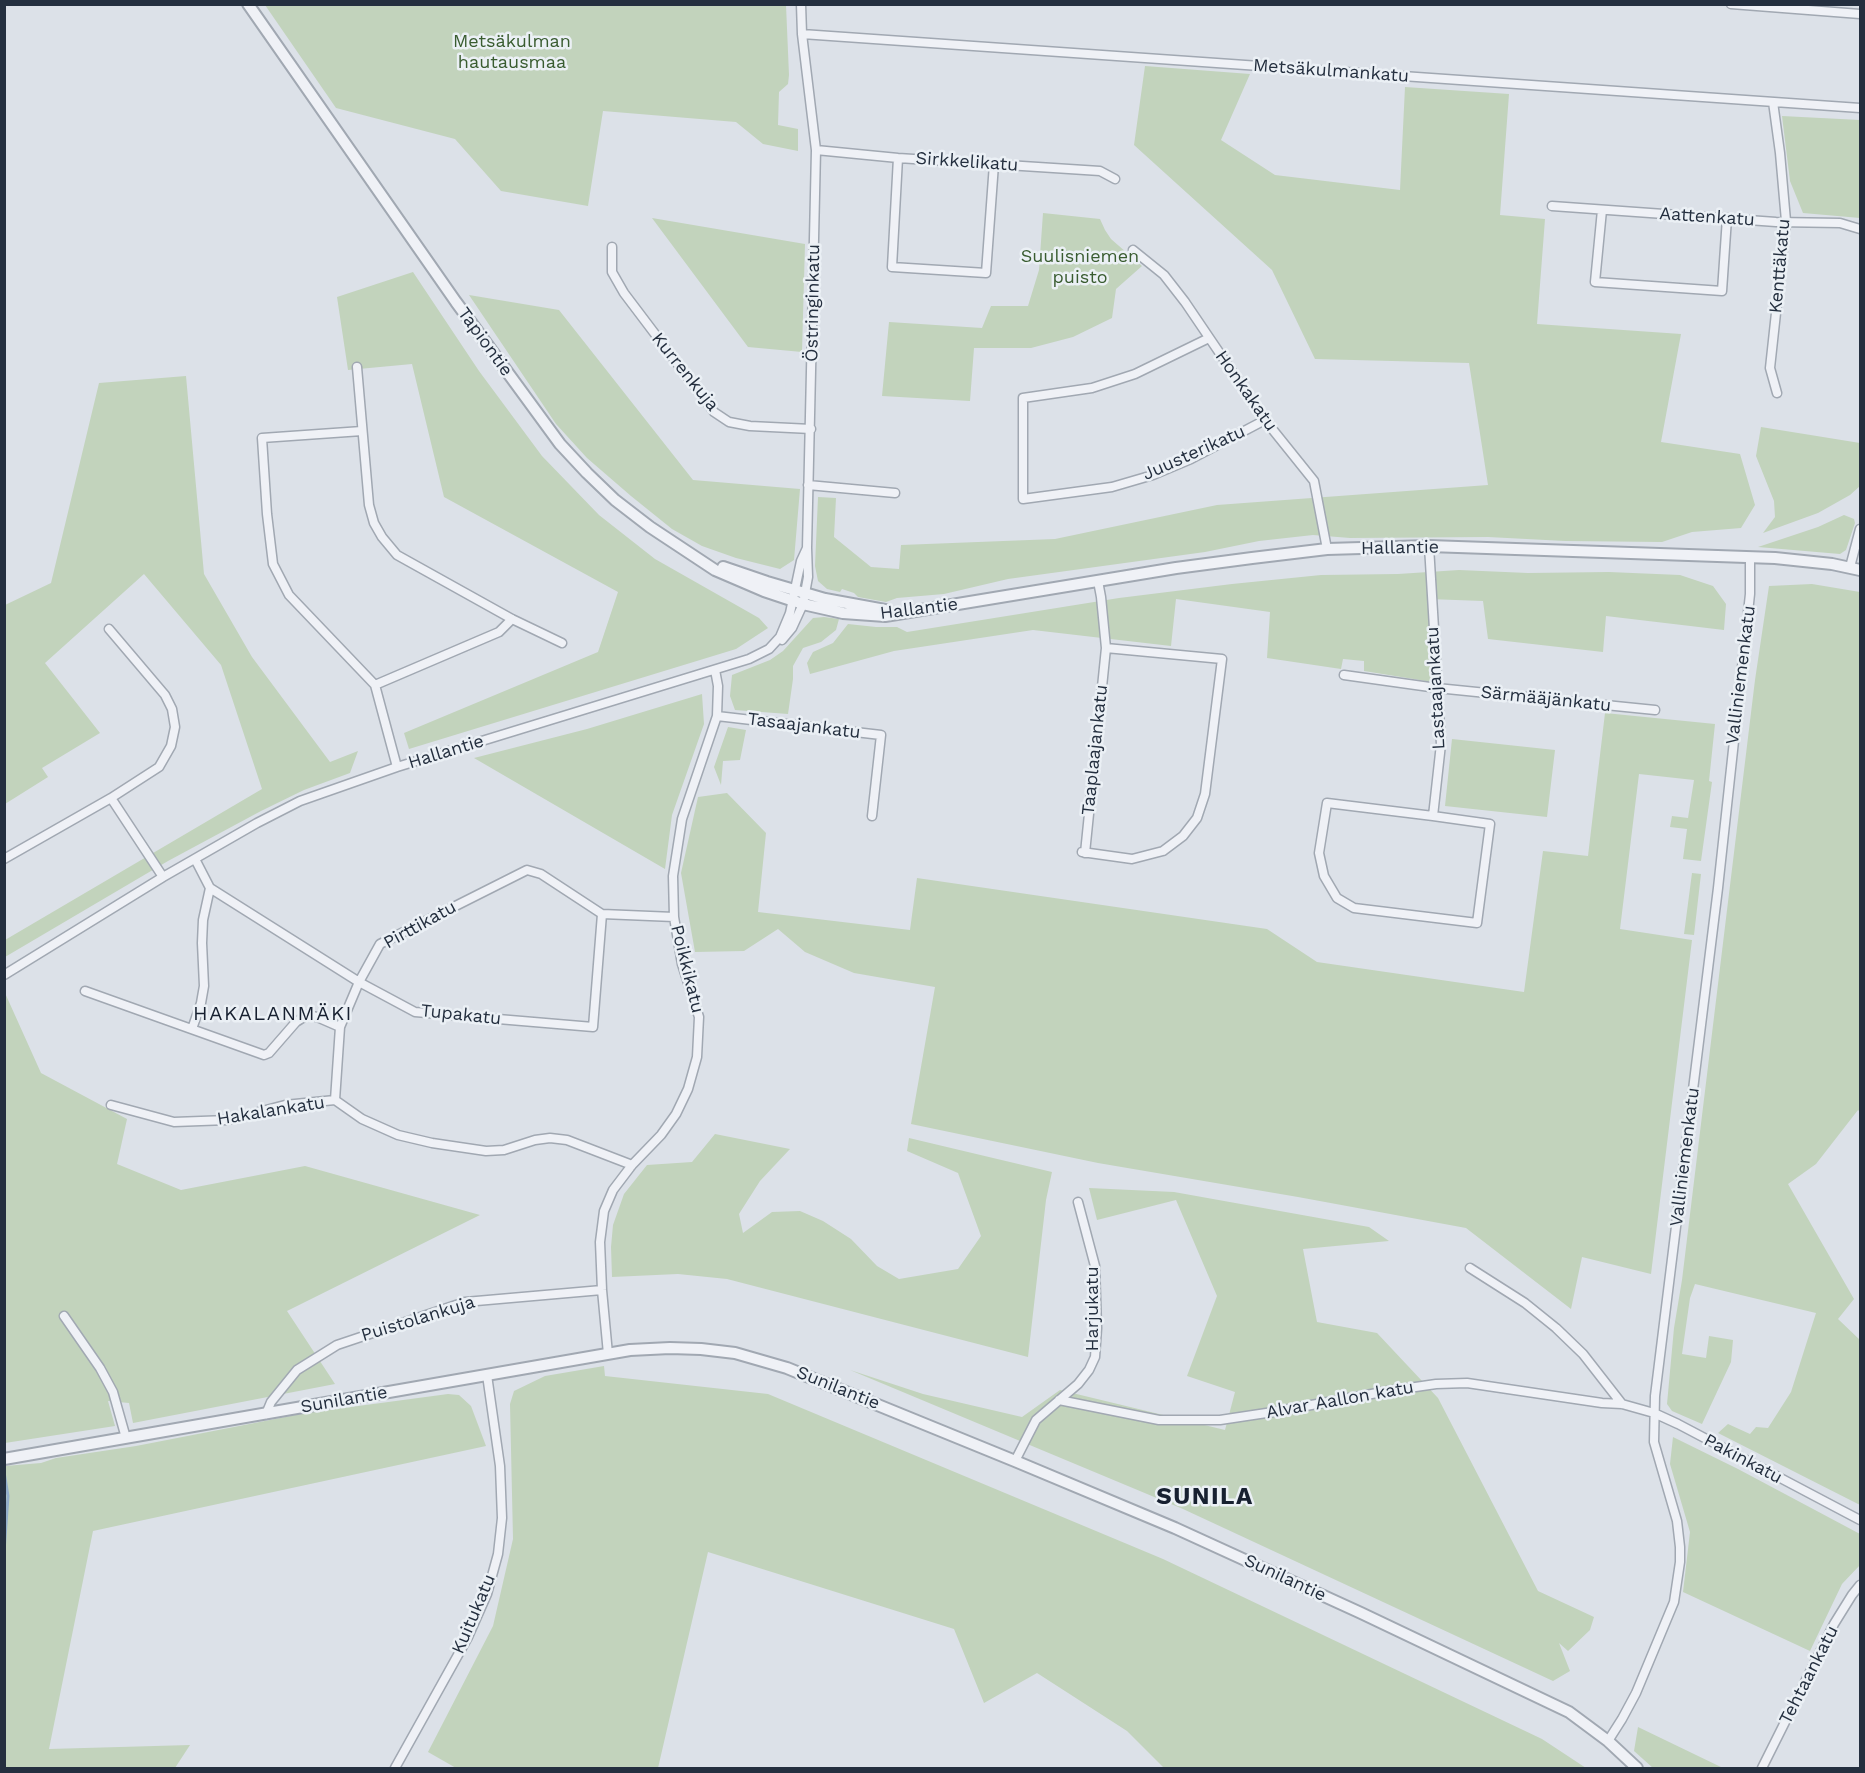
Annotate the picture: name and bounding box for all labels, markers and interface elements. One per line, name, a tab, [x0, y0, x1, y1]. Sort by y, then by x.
park label: Metsäkulman hautausmaa	[453, 31, 571, 74]
street label: Metsäkulmankatu	[1252, 55, 1410, 87]
street label: Sirkkelikatu	[915, 148, 1019, 176]
street label: Aattenkatu	[1659, 203, 1755, 231]
street label: Kenttäkatu	[1765, 218, 1795, 314]
street label: Östringinkatu	[801, 244, 825, 362]
park label: Suulisniemen puisto	[1021, 246, 1139, 288]
street label: Tapiontie	[453, 303, 517, 381]
street label: Kurrenkuja	[647, 328, 723, 416]
street label: Honkakatu	[1210, 346, 1282, 436]
street label: Juusterikatu	[1139, 421, 1249, 485]
street label: Hallantie	[1361, 537, 1439, 559]
street label: Hallantie	[879, 594, 959, 624]
street label: Valliniemenkatu	[1722, 604, 1760, 746]
street label: Lastaajankatu	[1422, 626, 1450, 750]
street label: Särmääjänkatu	[1480, 681, 1612, 717]
street label: Taaplaajankatu	[1077, 684, 1113, 816]
street label: Tasaajankatu	[746, 708, 862, 744]
street label: Hallantie	[405, 730, 487, 774]
street label: Pirttikatu	[380, 896, 460, 954]
street label: Poikkikatu	[666, 923, 708, 1015]
street label: Tupakatu	[420, 1000, 502, 1030]
district label: HAKALANMÄKI	[193, 1002, 353, 1026]
street label: Valliniemenkatu	[1666, 1086, 1704, 1228]
street label: Hakalankatu	[216, 1092, 326, 1130]
street label: Harjukatu	[1082, 1266, 1104, 1352]
street label: Puistolankuja	[359, 1291, 477, 1347]
street label: Sunilantie	[793, 1362, 883, 1414]
street label: Alvar Aallon katu	[1265, 1376, 1415, 1424]
street label: Sunilantie	[299, 1382, 389, 1418]
street label: Pakinkatu	[1700, 1429, 1786, 1489]
district label: SUNILA	[1156, 1483, 1254, 1511]
street label: Sunilantie	[1241, 1550, 1329, 1606]
street label: Kuitukatu	[448, 1571, 500, 1657]
street label: Tehtaankatu	[1775, 1622, 1843, 1728]

